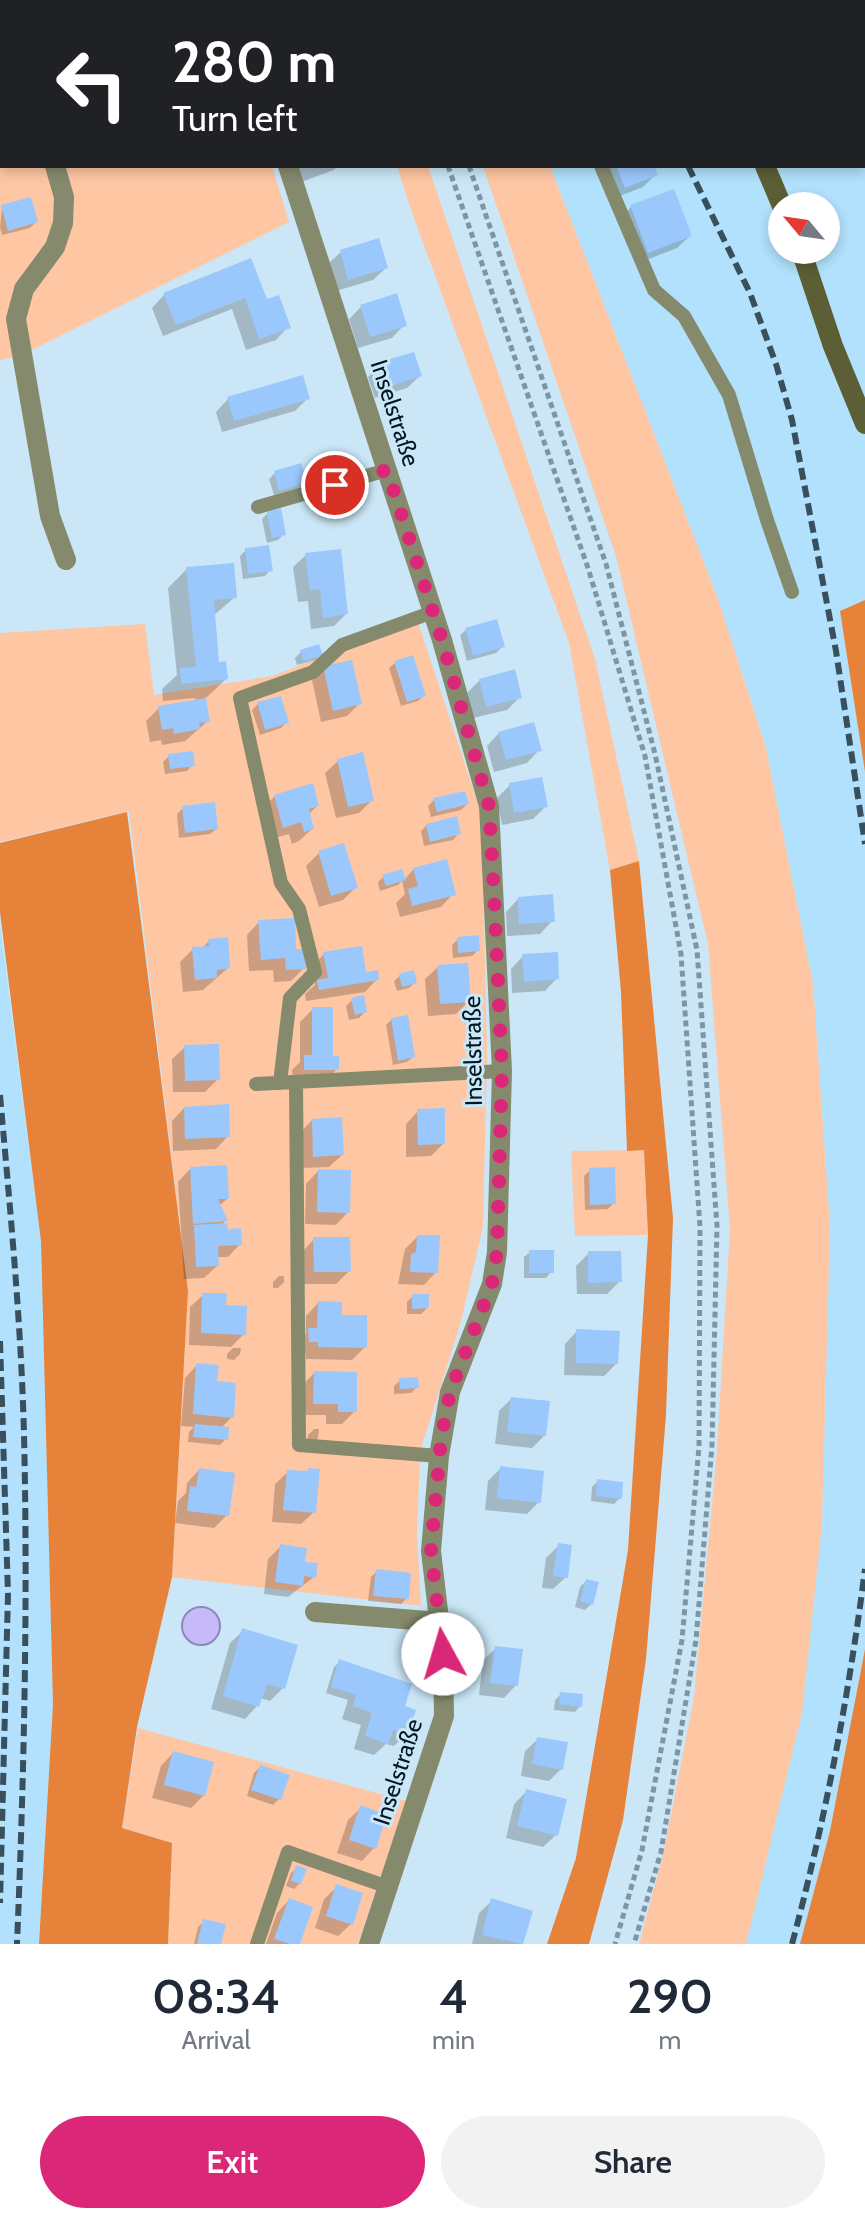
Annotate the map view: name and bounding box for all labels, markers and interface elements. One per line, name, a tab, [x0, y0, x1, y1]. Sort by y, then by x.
text: 280 m	[172, 28, 336, 96]
icon: left	[40, 32, 144, 136]
text: Turn left	[172, 96, 297, 140]
north arrow	[768, 192, 840, 264]
map controls	[768, 192, 840, 264]
street label: Inselstraße	[365, 356, 426, 470]
pin	[301, 451, 369, 519]
icon: arrive	[313, 463, 357, 507]
street label: Inselstraße	[457, 996, 488, 1106]
position arrow	[401, 1612, 485, 1696]
street label: Inselstraße	[367, 1715, 428, 1829]
text: 08:34	[152, 1967, 280, 2025]
text: 4	[439, 1967, 468, 2025]
text: 290	[627, 1967, 713, 2025]
text: Arrival	[181, 2024, 251, 2056]
text: min	[432, 2024, 475, 2056]
text: m	[659, 2024, 681, 2056]
button: Exit	[40, 2116, 425, 2208]
button: Share	[441, 2116, 825, 2208]

